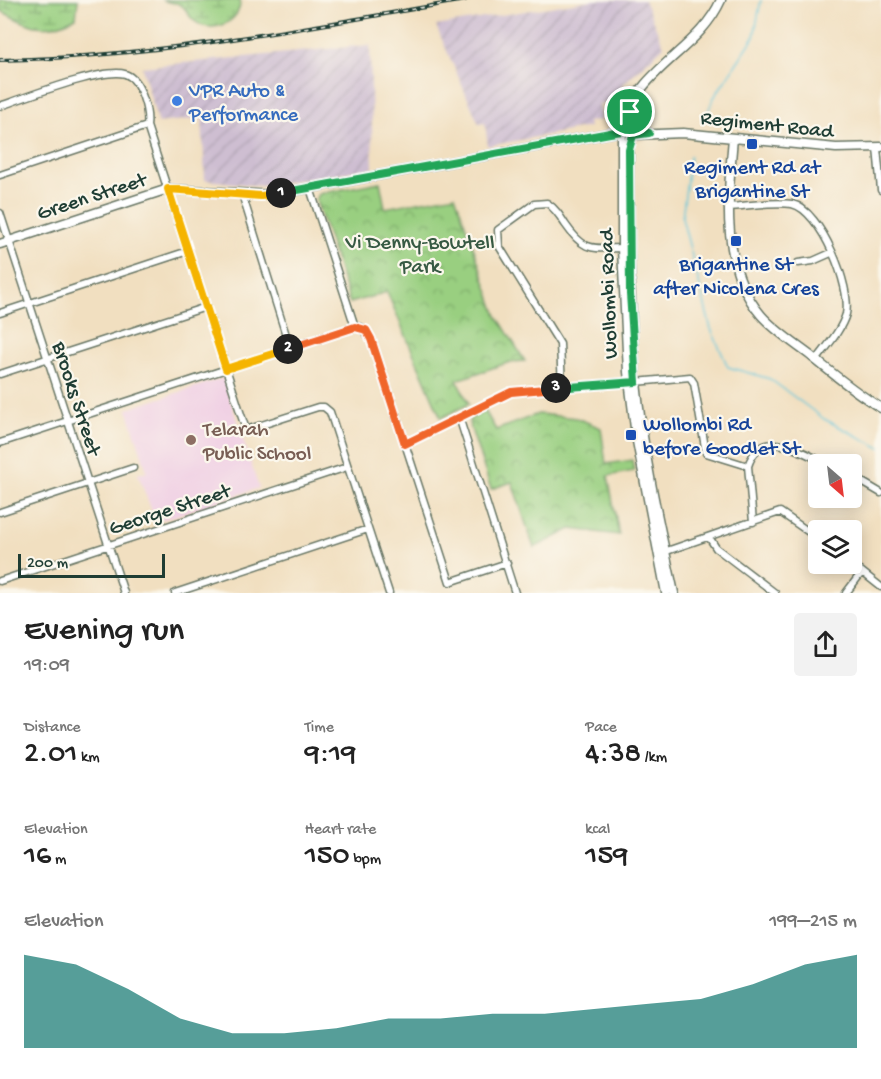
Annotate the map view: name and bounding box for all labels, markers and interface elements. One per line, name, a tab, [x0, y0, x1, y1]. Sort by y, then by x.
place label: VPR Auto & Performance	[188, 80, 299, 129]
pin	[604, 86, 655, 137]
marker: VPR Auto & Performance	[170, 94, 184, 108]
icon: arrive	[613, 95, 646, 128]
street label: Regiment Road	[699, 107, 836, 146]
marker: Regiment Rd at Brigantine St	[745, 137, 759, 151]
place label: Regiment Rd at Brigantine St	[684, 157, 822, 206]
street label: Green Street	[34, 168, 152, 228]
pin: 1	[266, 178, 296, 208]
text: 1	[278, 183, 284, 202]
street label: Wollombi Road	[596, 227, 625, 359]
park label: Vi Denny-Bowtell Park	[344, 232, 495, 281]
marker: Brigantine St after Nicolena Cres	[729, 234, 743, 248]
place label: Brigantine St after Nicolena Cres	[653, 254, 820, 303]
pin: 2	[273, 334, 303, 364]
street label: Brooks Street	[44, 338, 106, 461]
text: 2	[284, 339, 292, 358]
pin: 3	[541, 373, 571, 403]
text: 3	[552, 378, 560, 397]
place label: Wollombi Rd before Goodlet St	[643, 414, 803, 463]
place label: Telarah Public School	[202, 419, 311, 468]
marker: Wollombi Rd before Goodlet St	[624, 428, 638, 442]
marker: Telarah Public School	[184, 433, 198, 447]
north arrow	[808, 454, 862, 508]
map controls	[808, 454, 862, 574]
street label: George Street	[106, 479, 236, 543]
button: layers	[808, 520, 862, 574]
scale bar	[18, 551, 165, 578]
text: 200 m	[27, 555, 68, 574]
text: Evening run	[24, 613, 184, 651]
button: share	[794, 613, 857, 676]
text: 19:09	[24, 655, 70, 678]
text: Distance	[24, 719, 81, 738]
text: Time	[305, 719, 334, 738]
text: Pace	[585, 719, 617, 738]
text: 2.01	[24, 738, 77, 773]
text: 9:19	[305, 738, 356, 773]
text: 4:38	[585, 738, 641, 773]
text: km	[77, 749, 100, 768]
text: /km	[641, 749, 667, 768]
text: Elevation	[24, 821, 88, 840]
text: Heart rate	[305, 821, 376, 840]
text: kcal	[585, 821, 610, 840]
text: 16	[24, 840, 51, 875]
text: 150	[305, 840, 350, 875]
text: 159	[585, 840, 628, 875]
text: m	[51, 851, 66, 870]
text: bpm	[350, 851, 381, 870]
text: Elevation	[24, 911, 104, 934]
text: 199–215 m	[769, 911, 857, 934]

